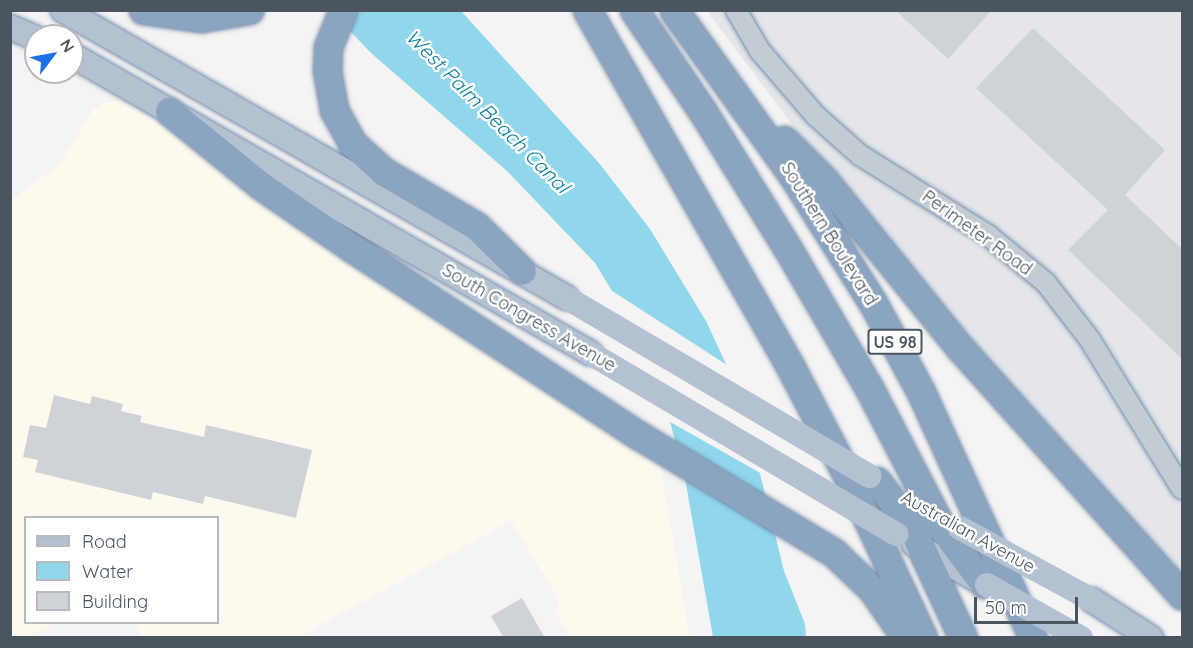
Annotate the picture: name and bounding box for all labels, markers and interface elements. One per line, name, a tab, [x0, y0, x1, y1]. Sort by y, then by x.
north arrow	[24, 24, 84, 84]
water label: West Palm Beach Canal	[401, 24, 575, 198]
text: N	[56, 35, 79, 56]
street label: Southern Boulevard	[776, 158, 882, 310]
street label: Perimeter Road	[918, 186, 1036, 280]
street label: South Congress Avenue	[438, 259, 620, 377]
road number: US 98	[866, 329, 924, 355]
street label: Australian Avenue	[897, 486, 1039, 578]
legend	[24, 516, 219, 624]
text: Road	[82, 530, 127, 553]
text: Water	[82, 560, 133, 583]
scale bar	[977, 585, 1080, 623]
text: Building	[82, 590, 148, 613]
text: 50 m	[985, 596, 1027, 619]

